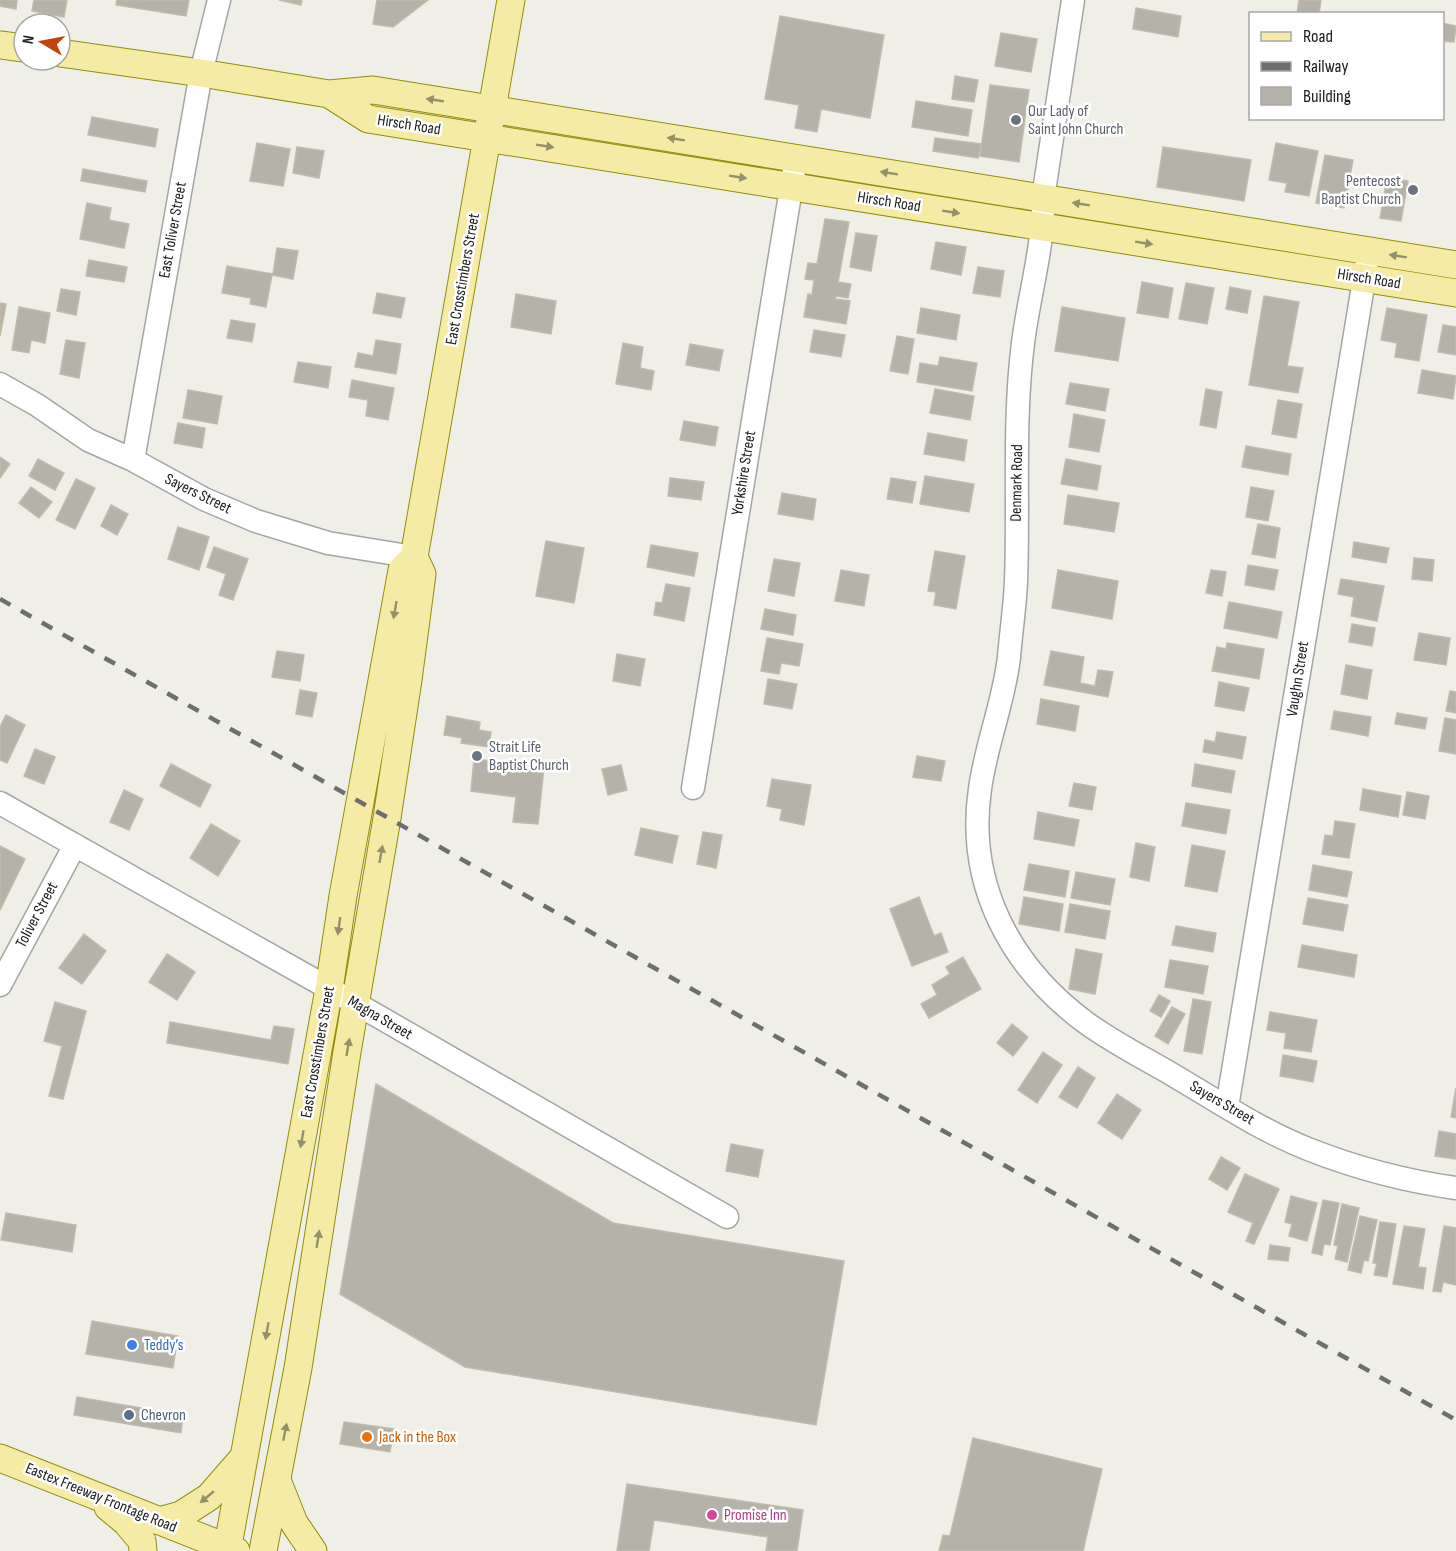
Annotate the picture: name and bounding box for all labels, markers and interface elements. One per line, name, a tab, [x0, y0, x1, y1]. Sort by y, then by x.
north arrow	[12, 12, 72, 72]
legend	[1249, 12, 1444, 120]
text: Road	[1303, 26, 1333, 47]
text: N	[19, 34, 39, 46]
text: Railway	[1303, 56, 1348, 77]
text: Building	[1303, 86, 1351, 107]
one-way arrow	[425, 95, 444, 104]
place label: Our Lady of Saint John Church	[1028, 102, 1123, 139]
street label: Hirsch Road	[376, 111, 442, 139]
marker: Our Lady of Saint John Church	[1009, 113, 1023, 127]
one-way arrow	[666, 134, 685, 143]
one-way arrow	[536, 142, 555, 151]
one-way arrow	[879, 168, 898, 177]
place label: Pentecost Baptist Church	[1321, 172, 1401, 209]
one-way arrow	[729, 173, 748, 182]
street label: East Toliver Street	[155, 180, 191, 280]
marker: Pentecost Baptist Church	[1406, 183, 1420, 197]
street label: Hirsch Road	[856, 188, 922, 216]
one-way arrow	[1072, 199, 1091, 208]
one-way arrow	[942, 207, 961, 216]
street label: East Crosstimbers Street	[442, 212, 484, 346]
one-way arrow	[1134, 238, 1153, 247]
one-way arrow	[1389, 251, 1408, 260]
street label: Hirsch Road	[1336, 265, 1402, 293]
street label: Yorkshire Street	[728, 429, 760, 517]
street label: Denmark Road	[1007, 444, 1027, 522]
street label: Sayers Street	[162, 470, 235, 518]
one-way arrow	[390, 601, 399, 620]
street label: Vaughn Street	[1283, 640, 1313, 718]
place label: Strait Life Baptist Church	[489, 738, 569, 775]
marker: Strait Life Baptist Church	[470, 749, 484, 763]
one-way arrow	[376, 845, 385, 864]
street label: Toliver Street	[12, 879, 62, 951]
one-way arrow	[334, 917, 343, 936]
street label: East Crosstimbers Street	[297, 985, 339, 1119]
street label: Magna Street	[344, 992, 416, 1044]
one-way arrow	[343, 1037, 352, 1056]
street label: Sayers Street	[1186, 1077, 1258, 1129]
one-way arrow	[297, 1130, 306, 1149]
one-way arrow	[313, 1230, 322, 1249]
one-way arrow	[262, 1322, 271, 1341]
place label: Teddy’s	[144, 1336, 184, 1355]
marker: Teddy’s	[125, 1338, 139, 1352]
place label: Chevron	[141, 1406, 186, 1425]
marker: Chevron	[122, 1408, 136, 1422]
one-way arrow	[281, 1422, 290, 1441]
place label: Jack in the Box	[378, 1428, 456, 1447]
marker: Jack in the Box	[360, 1430, 374, 1444]
street label: Eastex Freeway Frontage Road	[23, 1459, 179, 1537]
one-way arrow	[200, 1490, 215, 1503]
place label: Promise Inn	[724, 1506, 787, 1525]
marker: Promise Inn	[705, 1508, 719, 1522]

